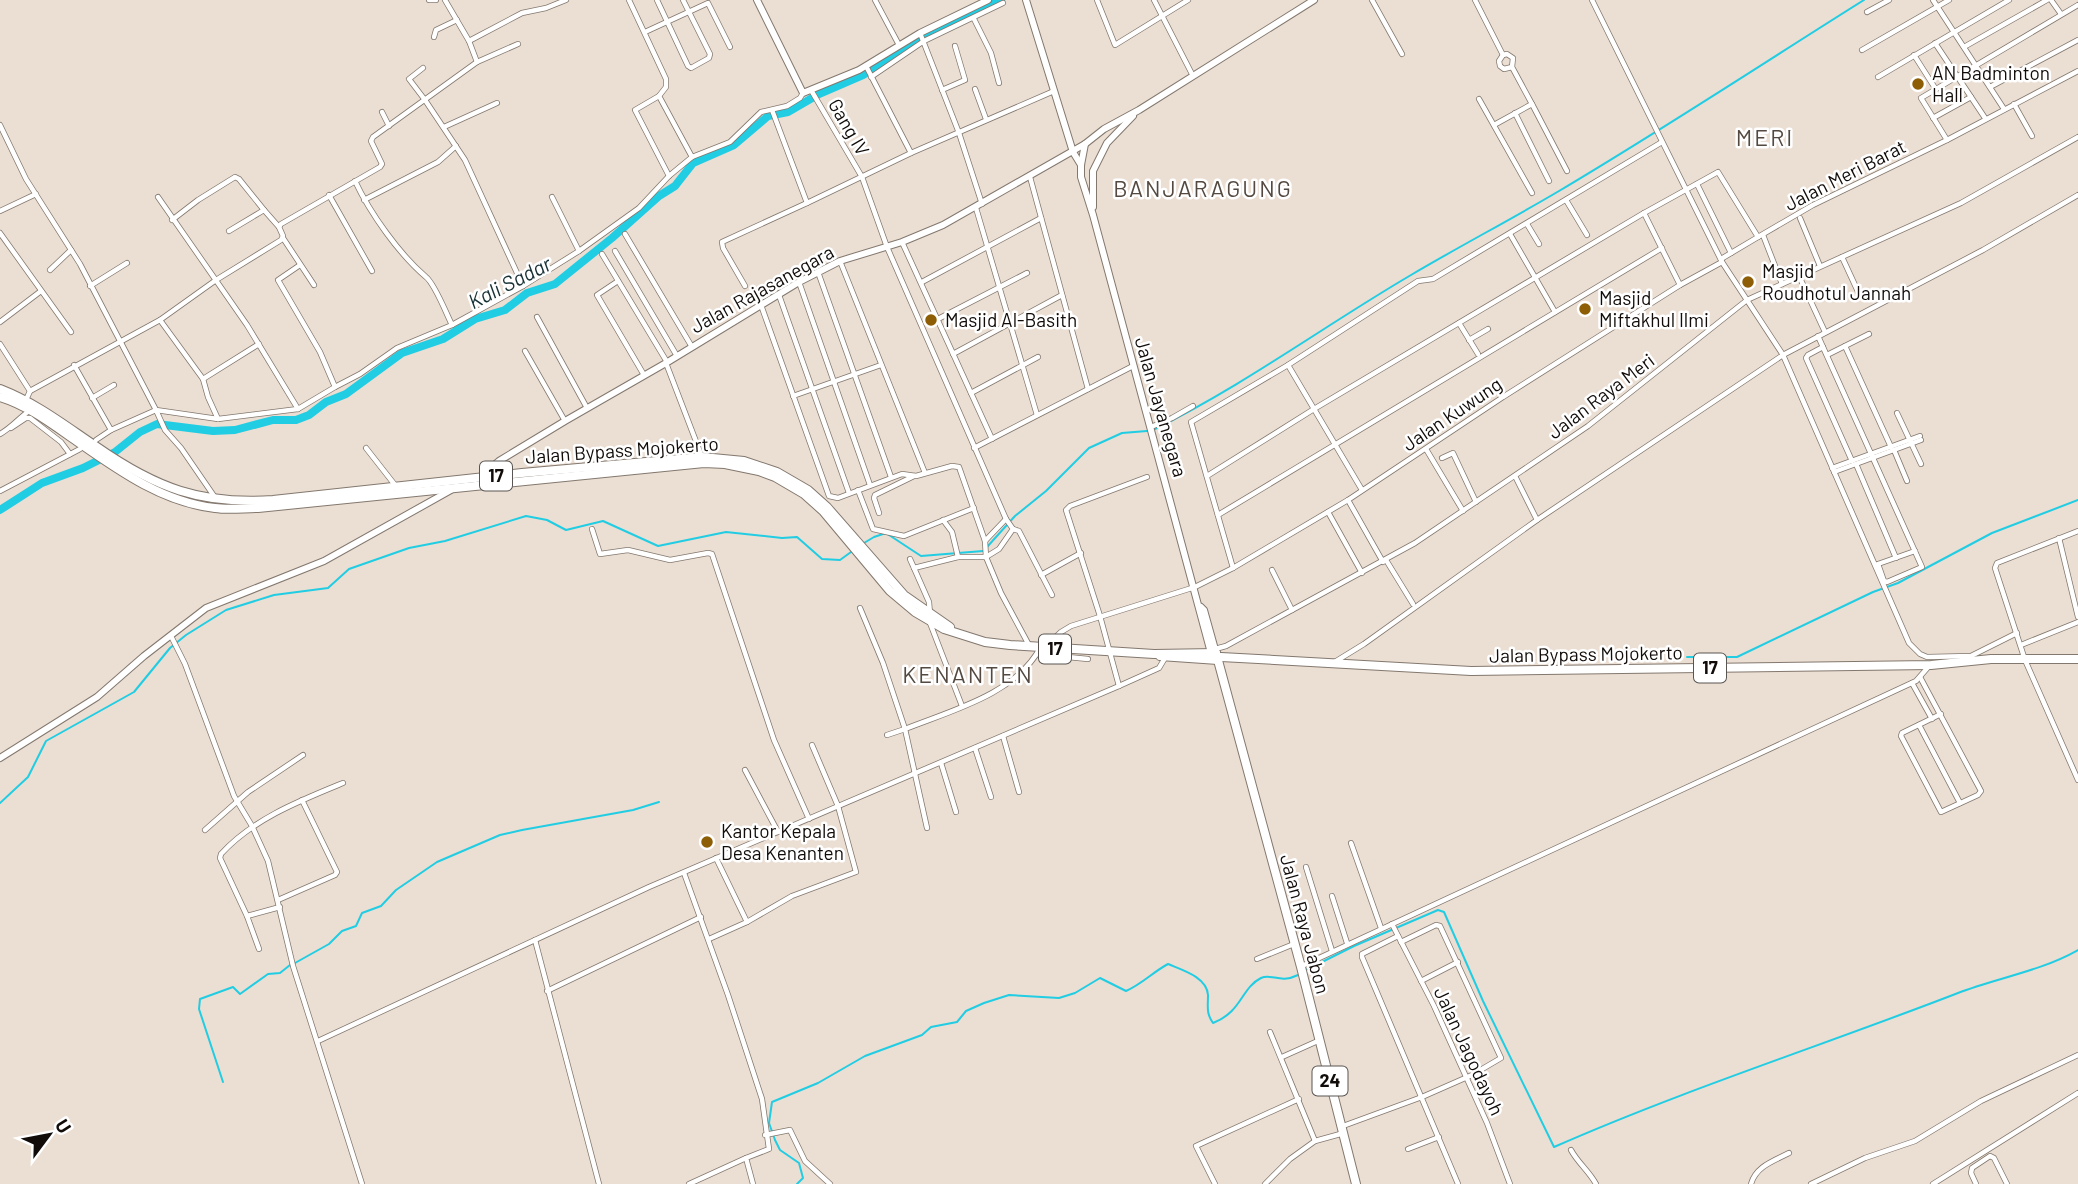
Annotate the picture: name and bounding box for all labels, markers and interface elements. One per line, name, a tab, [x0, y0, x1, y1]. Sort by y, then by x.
place label: AN Badminton Hall	[1932, 61, 2050, 106]
marker: AN Badminton Hall	[1910, 76, 1926, 92]
street label: Gang IV	[824, 94, 875, 159]
district label: MERI	[1736, 123, 1794, 151]
street label: Jalan Meri Barat	[1780, 134, 1909, 215]
district label: BANJARAGUNG	[1113, 174, 1293, 202]
street label: Jalan Rajasanegara	[686, 240, 837, 337]
water label: Kali Sadar	[464, 250, 556, 313]
place label: Masjid Roudhotul Jannah	[1762, 259, 1911, 304]
marker: Masjid Roudhotul Jannah	[1740, 274, 1756, 290]
place label: Masjid Miftakhul Ilmi	[1599, 286, 1709, 331]
marker: Masjid Miftakhul Ilmi	[1577, 301, 1593, 317]
place label: Masjid Al-Basith	[945, 308, 1077, 331]
marker: Masjid Al-Basith	[923, 312, 939, 328]
street label: Jalan Jayanegara	[1131, 334, 1192, 479]
street label: Jalan Raya Meri	[1543, 348, 1659, 443]
street label: Jalan Kuwung	[1398, 372, 1506, 455]
street label: Jalan Bypass Mojokerto	[525, 431, 719, 468]
road number: 17	[480, 462, 512, 490]
road number: 17	[1039, 634, 1071, 664]
street label: Jalan Bypass Mojokerto	[1489, 640, 1683, 667]
road number: 17	[1694, 654, 1726, 682]
district label: KENANTEN	[902, 660, 1034, 688]
place label: Kantor Kepala Desa Kenanten	[721, 819, 844, 864]
marker: Kantor Kepala Desa Kenanten	[699, 834, 715, 850]
street label: Jalan Raya Jabon	[1276, 852, 1335, 996]
street label: Jalan Jagodayoh	[1430, 983, 1509, 1119]
road number: 24	[1312, 1066, 1348, 1096]
north arrow	[14, 1100, 84, 1170]
text: U	[51, 1115, 77, 1137]

